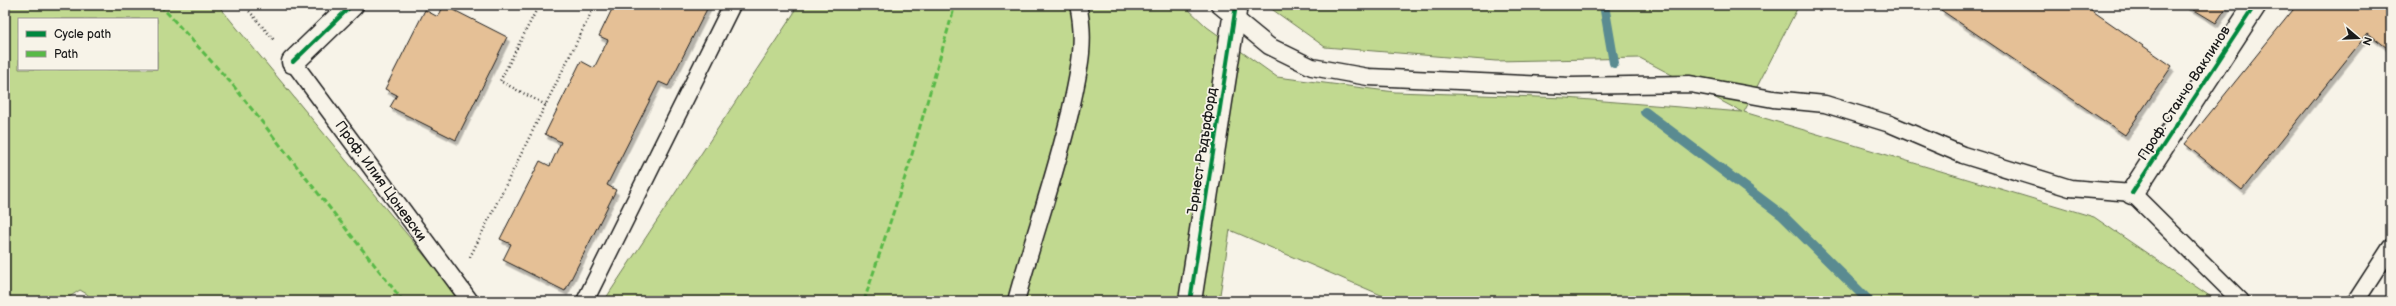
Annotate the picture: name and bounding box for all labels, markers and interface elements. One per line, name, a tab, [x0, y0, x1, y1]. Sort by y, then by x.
legend	[18, 18, 158, 70]
north arrow	[2338, 18, 2378, 58]
street label: Проф. Станчо Ваклинов	[2134, 22, 2234, 164]
text: Cycle path	[54, 27, 111, 42]
text: N	[2359, 35, 2374, 47]
text: Path	[54, 47, 79, 62]
street label: Ърнест Ръдърфорд	[1184, 86, 1220, 216]
street label: Проф. Илия Цоневски	[332, 117, 430, 245]

